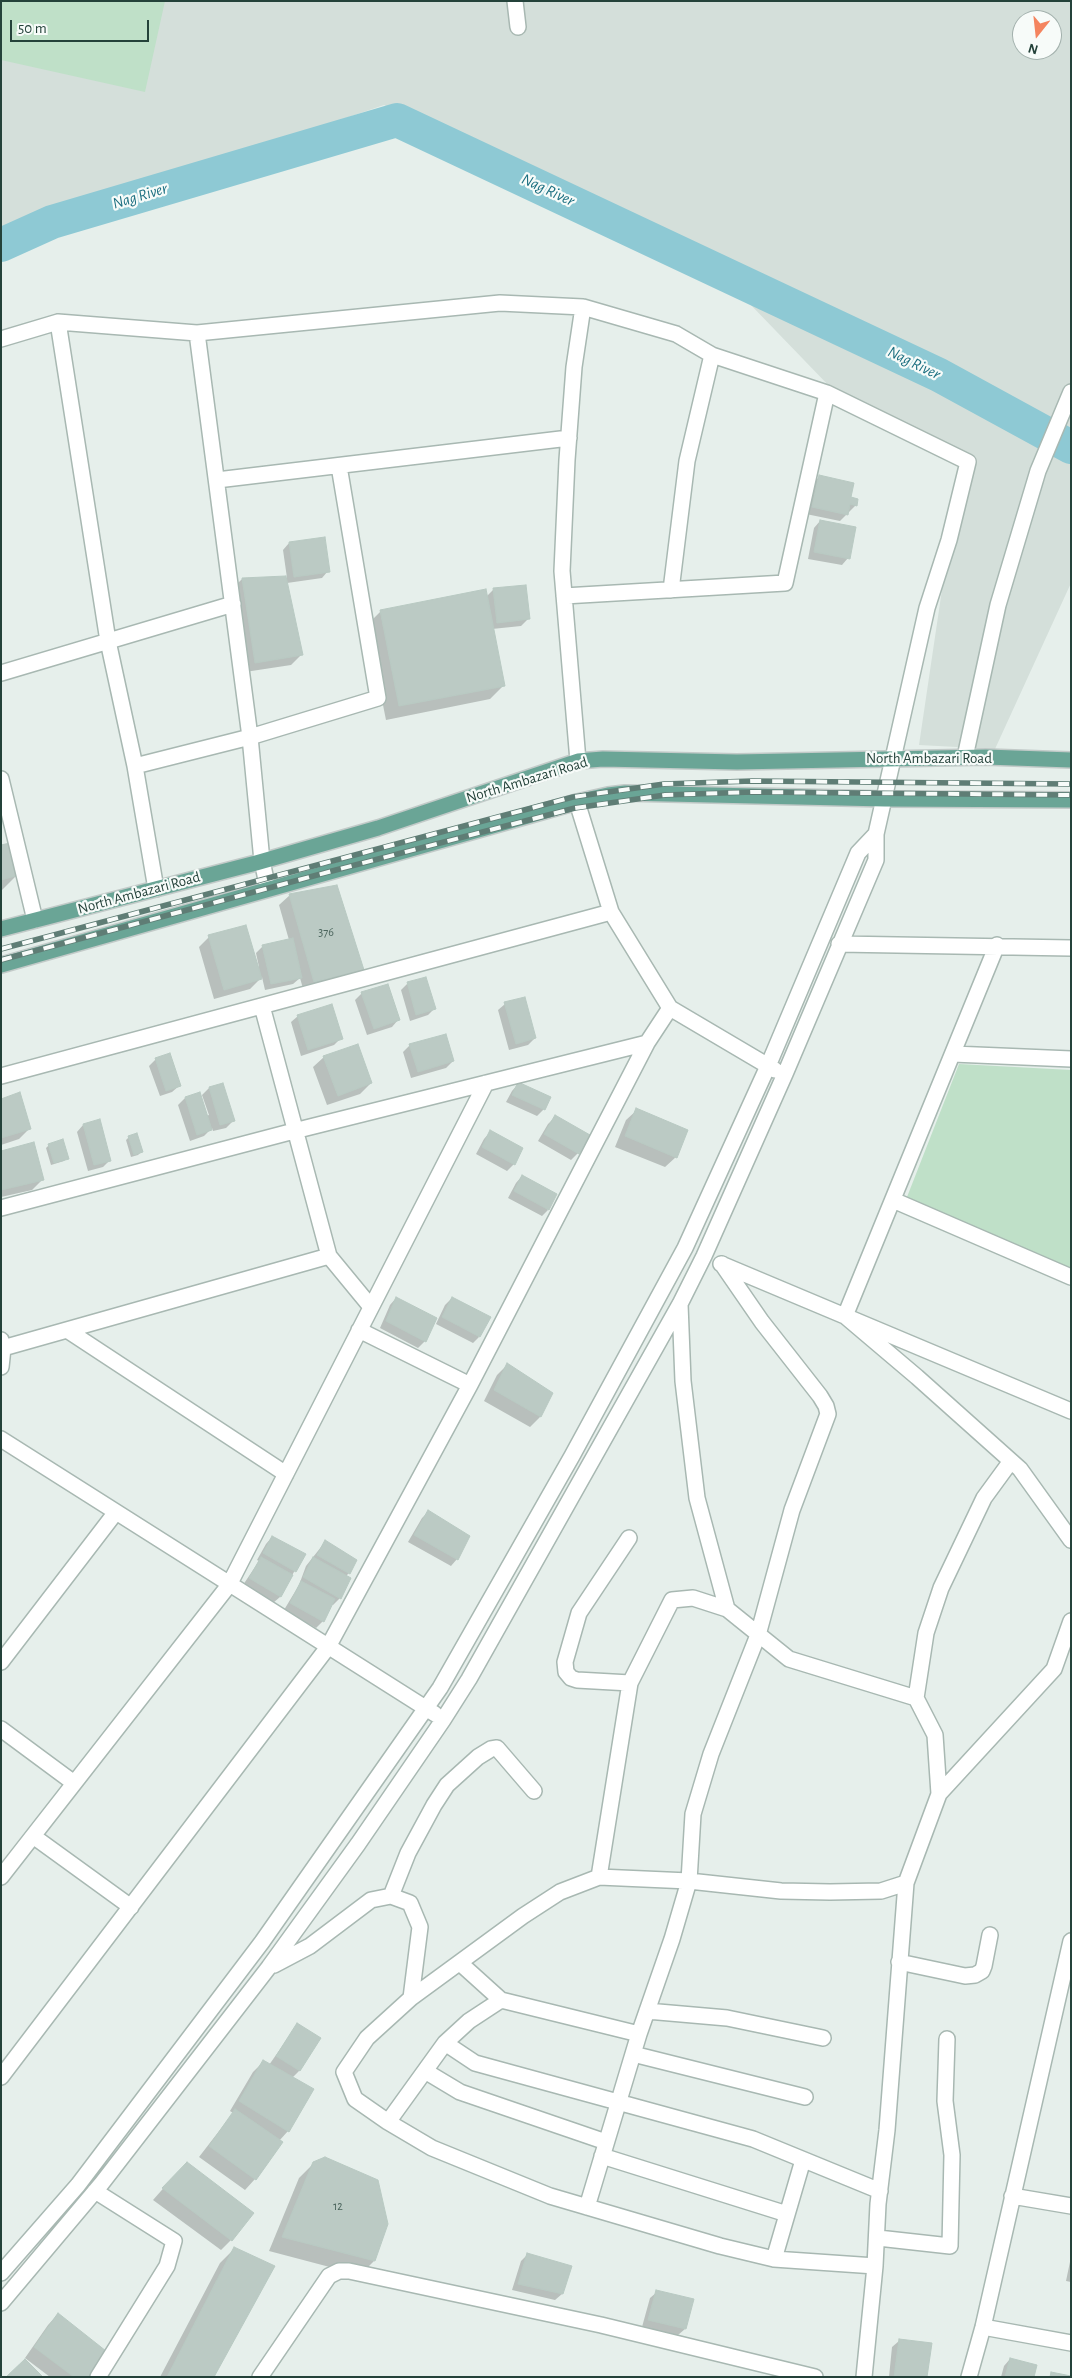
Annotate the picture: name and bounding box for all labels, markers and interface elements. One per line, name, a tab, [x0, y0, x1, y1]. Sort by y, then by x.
scale bar	[12, 10, 151, 42]
north arrow	[1012, 10, 1062, 60]
text: 50 m	[18, 21, 47, 36]
text: N	[1027, 40, 1040, 57]
water label: Nag River	[519, 169, 577, 211]
water label: Nag River	[110, 179, 170, 213]
water label: Nag River	[885, 342, 943, 384]
street label: North Ambazari Road	[866, 749, 992, 767]
street label: North Ambazari Road	[464, 753, 590, 807]
street label: North Ambazari Road	[76, 868, 202, 918]
house number: 376	[318, 925, 334, 939]
house number: 12	[333, 2199, 343, 2213]

